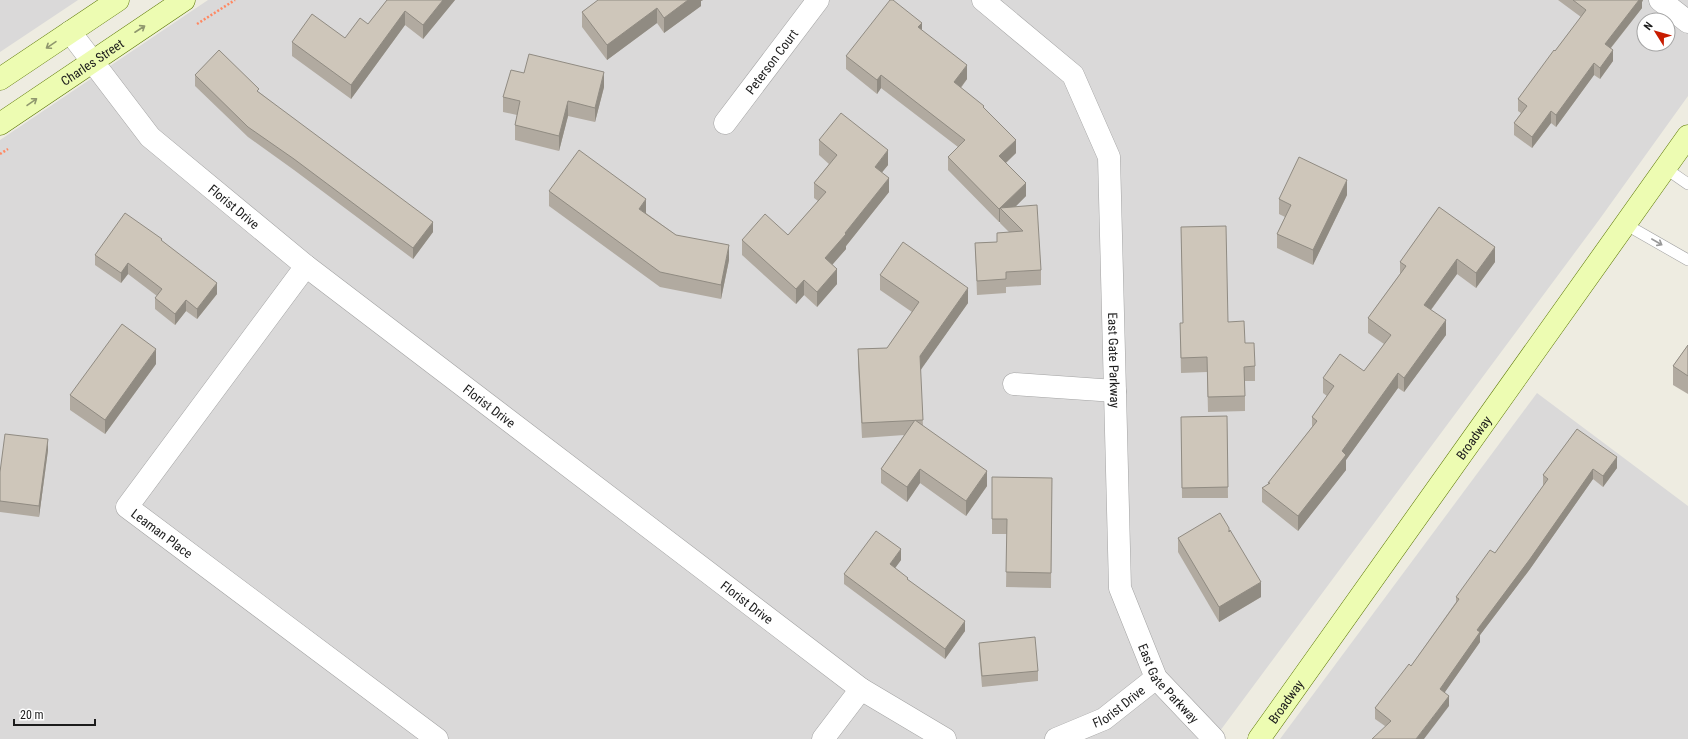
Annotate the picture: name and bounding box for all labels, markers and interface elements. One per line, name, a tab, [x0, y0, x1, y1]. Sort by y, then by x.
north arrow	[1636, 12, 1676, 52]
text: N	[1641, 19, 1656, 33]
one-way arrow	[134, 25, 145, 33]
street label: Peterson Court	[743, 26, 801, 97]
street label: Charles Street	[58, 36, 127, 89]
one-way arrow	[45, 41, 56, 49]
one-way arrow	[26, 98, 37, 106]
street label: Florist Drive	[205, 181, 262, 232]
one-way arrow	[1651, 238, 1663, 246]
street label: East Gate Parkway	[1105, 312, 1122, 409]
street label: Florist Drive	[460, 382, 518, 431]
street label: Broadway	[1453, 413, 1495, 463]
street label: Leaman Place	[128, 506, 195, 561]
street label: Florist Drive	[718, 578, 776, 627]
street label: East Gate Parkway	[1135, 641, 1202, 727]
street label: Broadway	[1265, 677, 1307, 727]
street label: Florist Drive	[1090, 683, 1148, 731]
scale bar	[14, 701, 95, 727]
text: 20 m	[20, 708, 44, 722]

